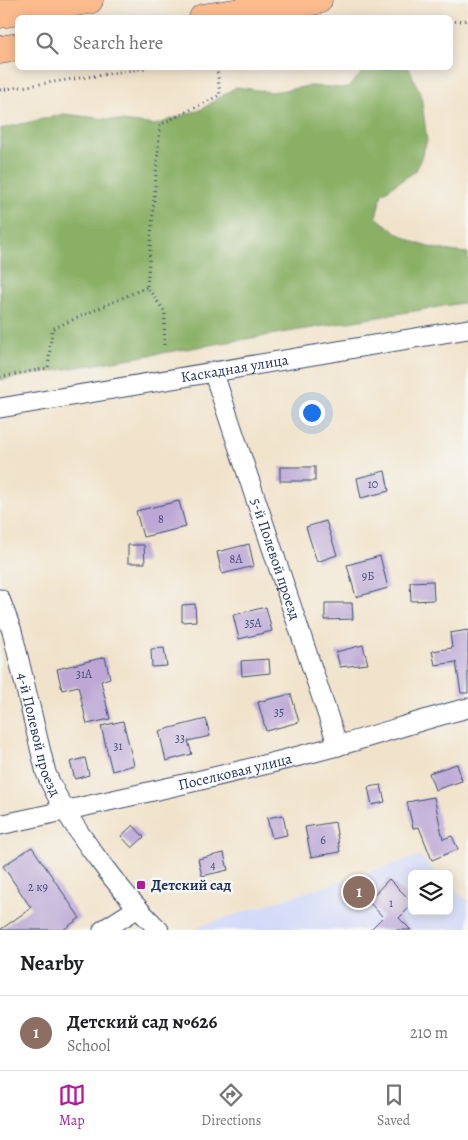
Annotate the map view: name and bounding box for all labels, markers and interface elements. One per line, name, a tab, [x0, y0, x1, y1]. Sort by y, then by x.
search box	[15, 15, 453, 70]
icon: search	[33, 29, 61, 57]
text: Search here	[73, 30, 163, 56]
street label: Каскадная улица	[179, 349, 290, 387]
your location	[299, 400, 325, 426]
house number: 10	[368, 476, 378, 492]
street label: 5-й Полевой проезд	[246, 495, 305, 622]
house number: 8	[158, 511, 164, 527]
house number: 8А	[230, 551, 243, 567]
house number: 9Б	[362, 568, 374, 584]
house number: 35А	[244, 615, 263, 631]
house number: 31А	[76, 666, 93, 682]
street label: 4-й Полевой проезд	[12, 670, 66, 800]
house number: 35	[274, 704, 284, 720]
house number: 33	[175, 730, 185, 746]
house number: 31	[113, 738, 123, 754]
street label: Поселковая улица	[176, 748, 294, 795]
house number: 6	[320, 832, 326, 848]
house number: 4	[210, 857, 216, 873]
map controls	[408, 870, 453, 915]
button: layers	[408, 870, 453, 915]
pin: 1	[343, 873, 375, 911]
place label: Детский сад	[151, 875, 231, 895]
house number: 2 к9	[28, 879, 48, 895]
marker: Детский сад	[135, 879, 147, 891]
house number: 1	[389, 895, 393, 911]
text: Nearby	[20, 949, 83, 977]
text: Детский сад №626	[67, 1009, 217, 1035]
text: 1	[33, 1022, 39, 1044]
text: 210 m	[410, 1022, 448, 1044]
text: School	[67, 1035, 110, 1057]
tab: Map	[58, 1081, 86, 1130]
tab: Directions	[201, 1081, 261, 1130]
tab: Saved	[377, 1081, 410, 1130]

